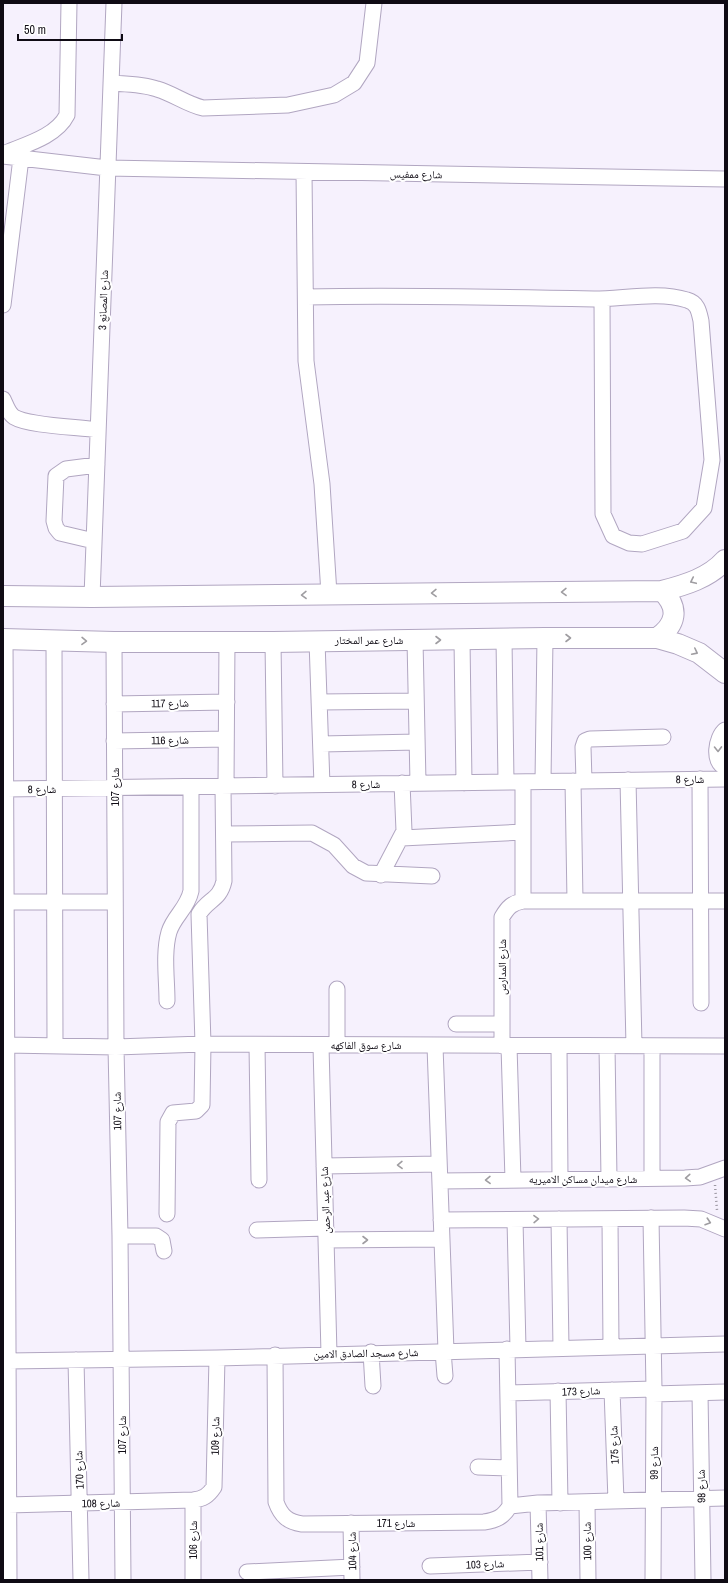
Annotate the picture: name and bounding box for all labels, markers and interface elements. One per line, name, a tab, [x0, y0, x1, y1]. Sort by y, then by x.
scale bar	[18, 16, 122, 42]
text: 50 m	[24, 22, 46, 38]
street label: شارع ممفيس	[390, 167, 442, 181]
street label: شارع المصانع 3	[95, 270, 111, 330]
one-way arrow	[690, 576, 697, 584]
one-way arrow	[561, 588, 567, 596]
one-way arrow	[431, 589, 437, 597]
one-way arrow	[301, 591, 307, 599]
street label: شارع عمر المختار	[334, 633, 403, 647]
one-way arrow	[565, 634, 571, 642]
one-way arrow	[435, 636, 441, 644]
one-way arrow	[81, 637, 87, 645]
one-way arrow	[691, 647, 699, 655]
street label: شارع 117	[151, 696, 189, 710]
street label: شارع 116	[151, 733, 189, 747]
one-way arrow	[714, 746, 722, 752]
street label: شارع 107	[108, 768, 122, 806]
street label: شارع 8	[676, 772, 704, 786]
street label: شارع 8	[352, 777, 380, 791]
street label: شارع 8	[28, 782, 56, 796]
street label: شارع المدارس	[495, 939, 509, 995]
street label: شارع سوق الفاكهه	[330, 1038, 402, 1052]
street label: شارع 107	[110, 1092, 124, 1130]
one-way arrow	[397, 1161, 403, 1169]
street label: شارع عبد الرحمن	[317, 1166, 333, 1234]
street label: شارع ميدان مساكن الاميريه	[529, 1172, 637, 1186]
one-way arrow	[685, 1173, 691, 1182]
one-way arrow	[485, 1176, 491, 1184]
one-way arrow	[533, 1215, 539, 1223]
one-way arrow	[704, 1217, 711, 1225]
one-way arrow	[362, 1236, 368, 1244]
street label: شارع مسجد الصادق الامين	[313, 1345, 419, 1361]
street label: شارع 173	[562, 1383, 600, 1399]
street label: شارع 107	[115, 1416, 129, 1454]
street label: شارع 109	[208, 1417, 222, 1455]
street label: شارع 175	[606, 1426, 622, 1464]
street label: شارع 99	[647, 1446, 661, 1480]
street label: شارع 170	[71, 1451, 87, 1489]
street label: شارع 98	[694, 1469, 708, 1503]
street label: شارع 108	[82, 1496, 120, 1510]
street label: شارع 171	[377, 1516, 415, 1530]
street label: شارع 106	[186, 1521, 200, 1559]
street label: شارع 100	[580, 1522, 594, 1560]
street label: شارع 101	[532, 1523, 546, 1561]
street label: شارع 104	[345, 1532, 359, 1570]
street label: شارع 103	[466, 1556, 504, 1572]

